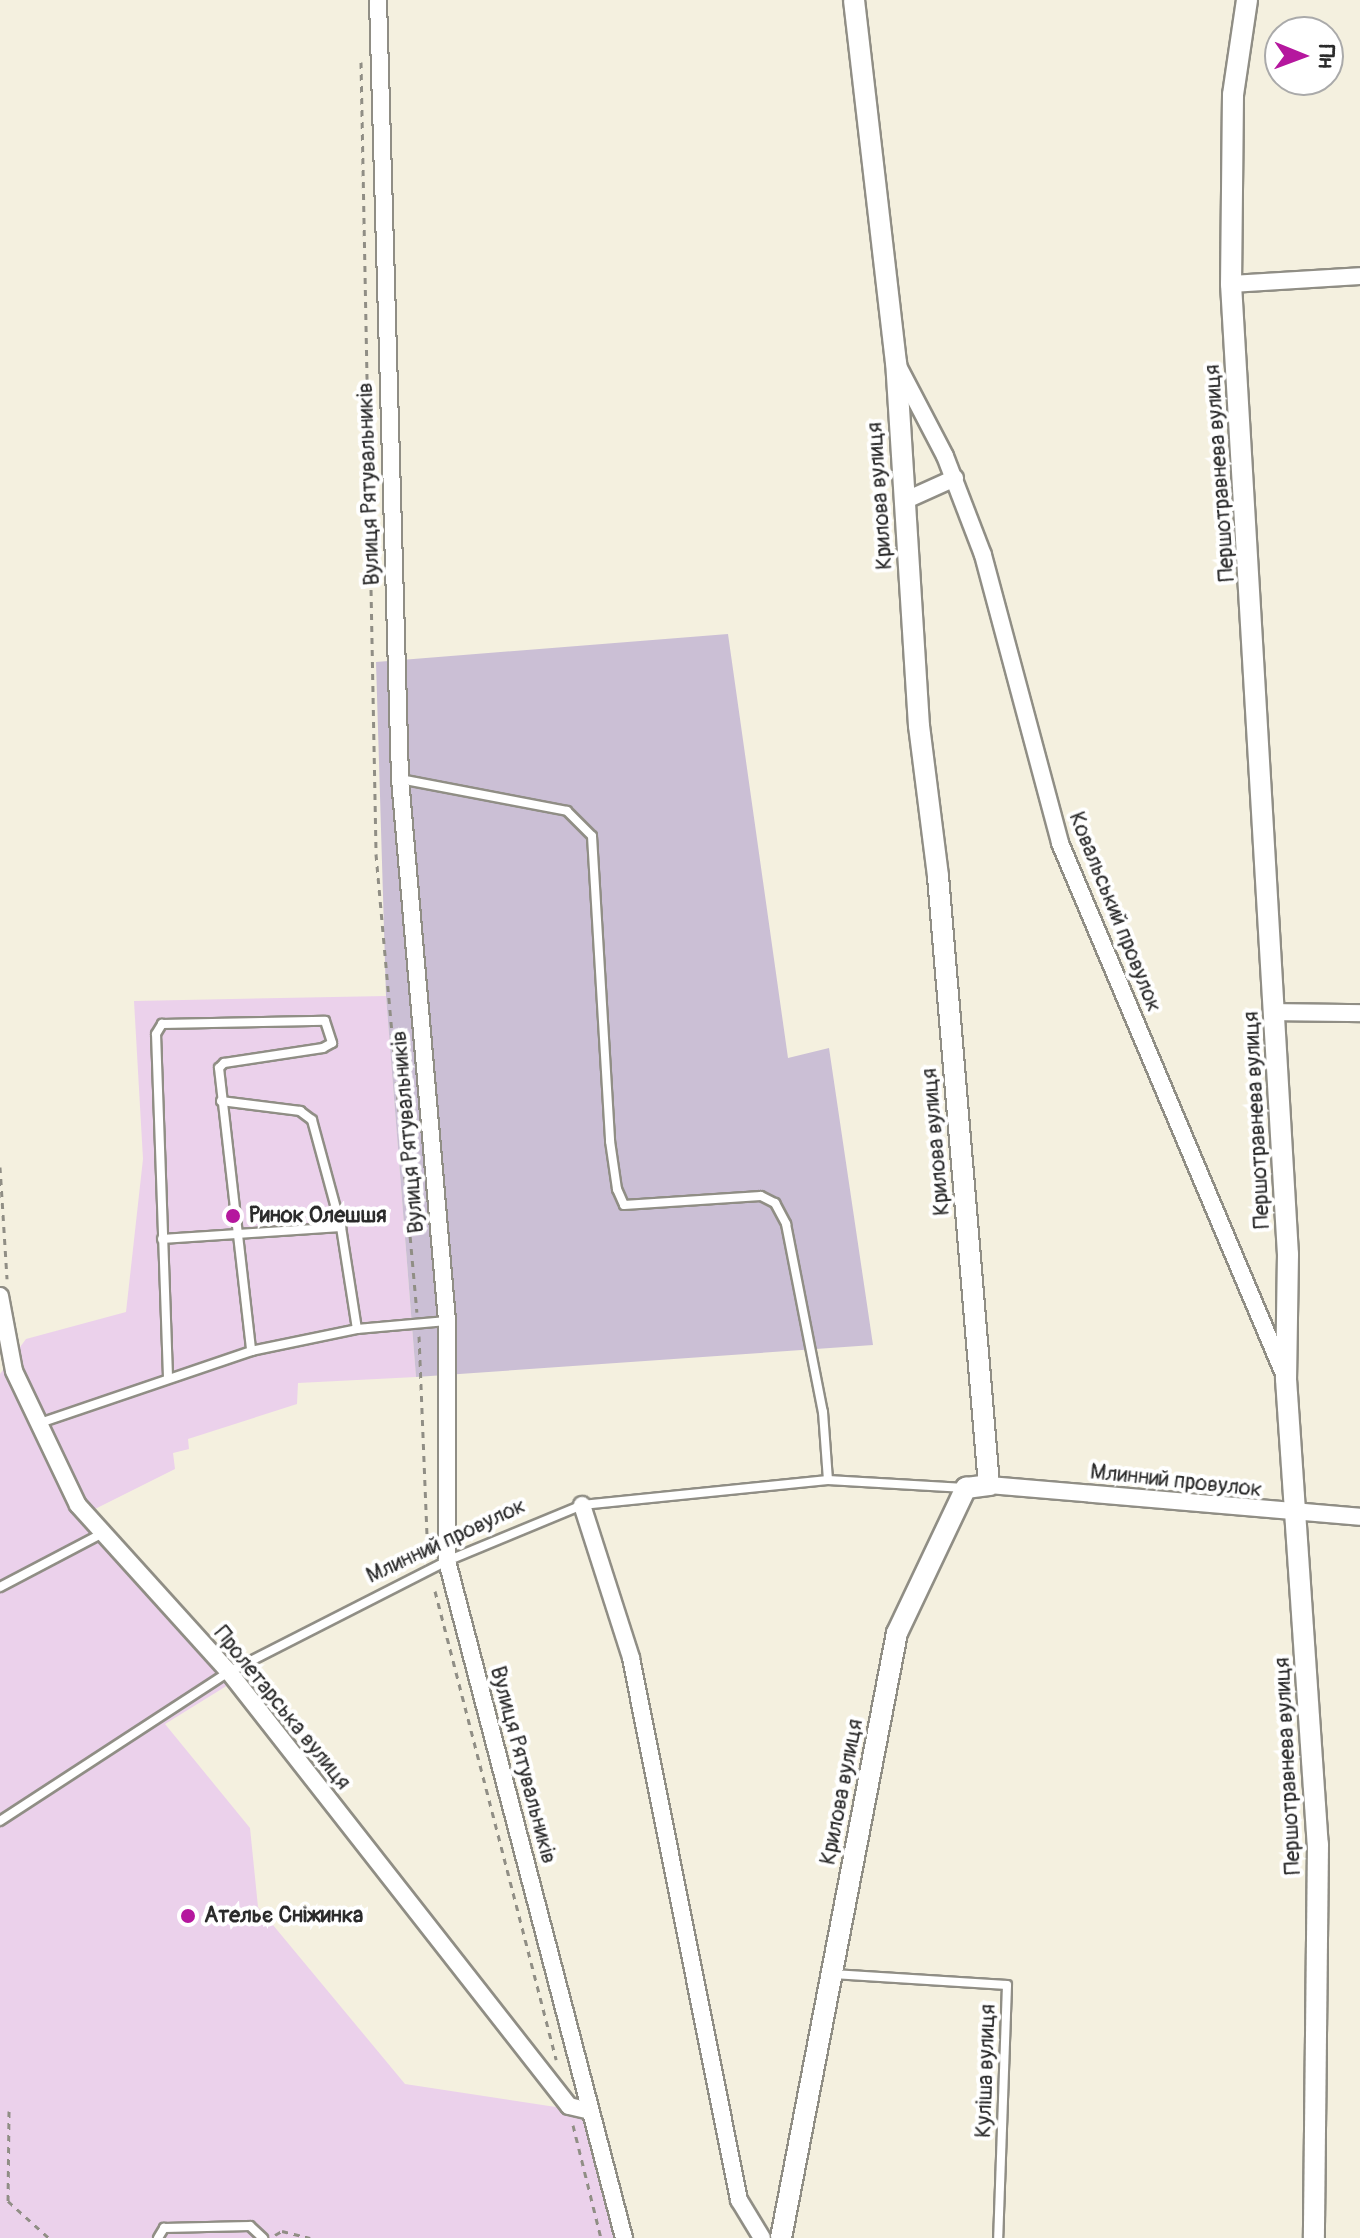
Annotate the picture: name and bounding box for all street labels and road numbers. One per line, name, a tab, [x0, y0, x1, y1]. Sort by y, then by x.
street label: Першотравнева вулиця	[1199, 364, 1241, 582]
street label: Вулиця Рятувальників	[352, 382, 386, 586]
street label: Крилова вулиця	[862, 421, 898, 571]
street label: Ковальський провулок	[1063, 808, 1167, 1016]
street label: Першотравнева вулиця	[1238, 1011, 1276, 1229]
street label: Вулиця Рятувальників	[386, 1030, 430, 1234]
street label: Крилова вулиця	[916, 1067, 956, 1217]
street label: Млинний провулок	[1089, 1459, 1263, 1503]
street label: Млинний провулок	[362, 1493, 530, 1589]
street label: Пролетарська вулиця	[208, 1621, 356, 1795]
street label: Першотравнева вулиця	[1269, 1657, 1307, 1875]
street label: Вулиця Рятувальників	[484, 1663, 562, 1867]
street label: Крилова вулиця	[815, 1717, 869, 1867]
street label: Куліша вулиця	[970, 2004, 1002, 2138]

